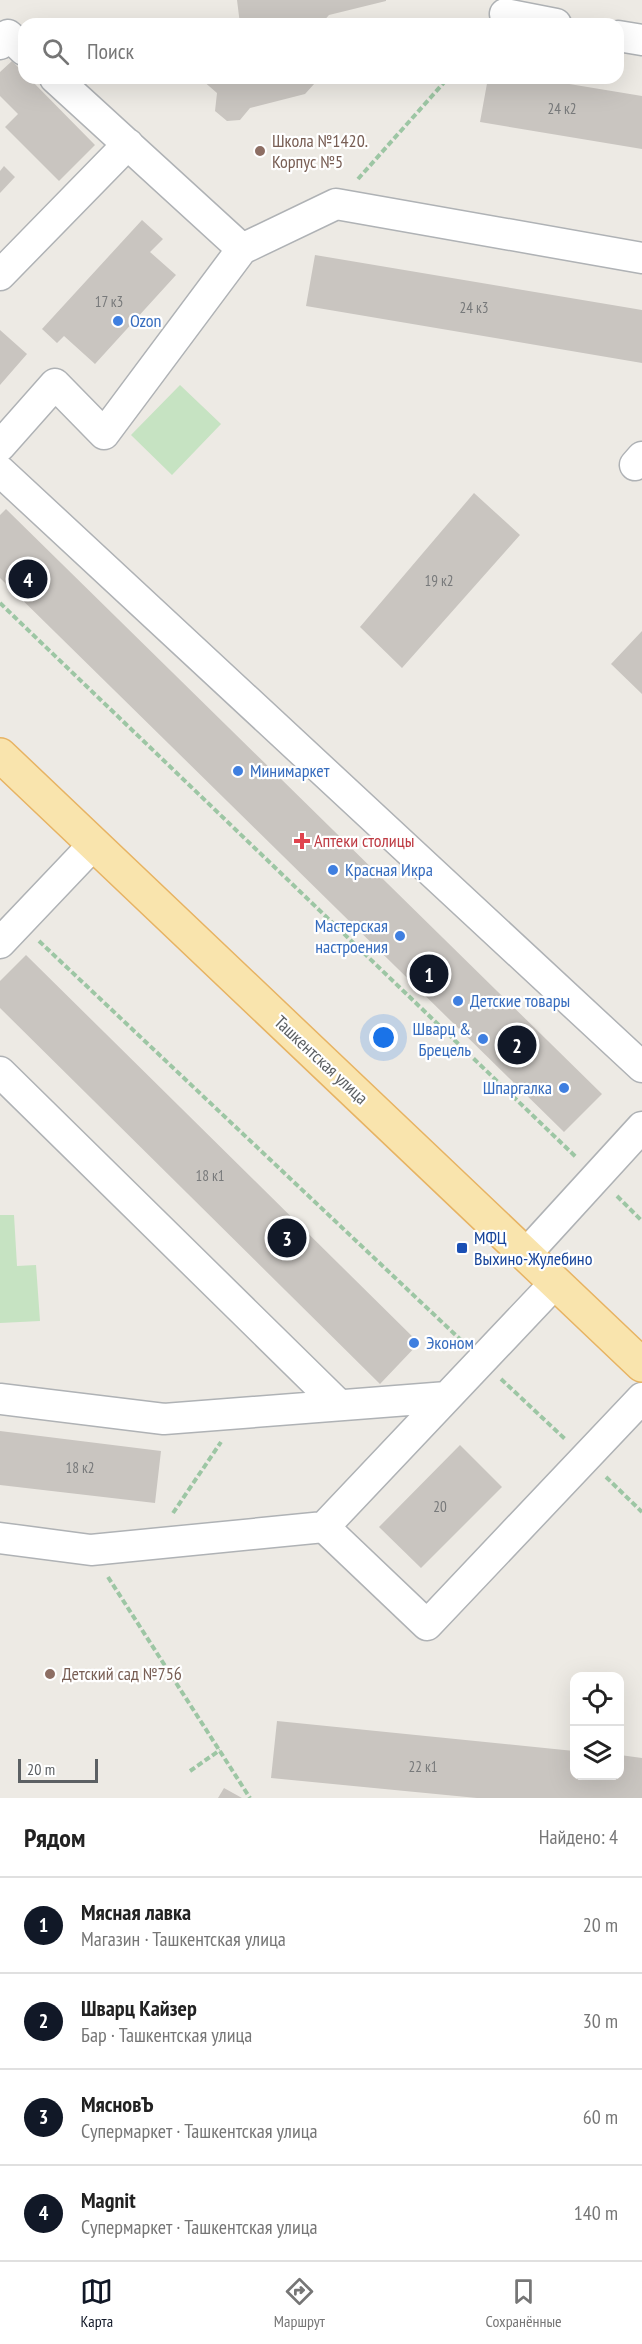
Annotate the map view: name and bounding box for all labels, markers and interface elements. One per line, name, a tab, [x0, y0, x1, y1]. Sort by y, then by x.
search box	[18, 18, 624, 84]
icon: search	[39, 35, 72, 68]
text: Поиск	[87, 37, 134, 65]
house number: 24 к2	[547, 99, 577, 118]
place label: Школа №1420. Корпус №5	[272, 129, 368, 173]
marker: Школа №1420. Корпус №5	[253, 144, 267, 158]
house number: 17 к3	[95, 292, 123, 311]
house number: 24 к3	[459, 298, 489, 317]
place label: Ozon	[130, 309, 162, 332]
marker: Ozon	[111, 314, 125, 328]
pin: 4	[9, 556, 48, 602]
house number: 19 к2	[424, 571, 454, 590]
place label: Минимаркет	[250, 759, 330, 782]
marker: Минимаркет	[231, 764, 245, 778]
place label: Аптеки столицы	[314, 829, 414, 852]
marker: Аптеки столицы	[295, 834, 309, 848]
place label: Красная Икра	[345, 858, 433, 881]
marker: Красная Икра	[326, 863, 340, 877]
place label: Мастерская настроения	[315, 914, 388, 958]
marker: Мастерская настроения	[393, 929, 407, 943]
pin: 1	[410, 952, 448, 996]
place label: Детские товары	[470, 989, 570, 1012]
marker: Детские товары	[451, 994, 465, 1008]
street label: Ташкентская улица	[270, 1010, 373, 1109]
place label: Шварц & Брецель	[413, 1017, 471, 1061]
pin: 2	[498, 1022, 536, 1068]
your location	[369, 1023, 398, 1052]
marker: Шварц & Брецель	[476, 1032, 490, 1046]
place label: Шпаргалка	[483, 1076, 552, 1099]
marker: Шпаргалка	[557, 1081, 571, 1095]
house number: 18 к1	[195, 1166, 225, 1185]
pin: 3	[268, 1216, 306, 1260]
place label: МФЦ Выхино-Жулебино	[474, 1226, 593, 1270]
marker: МФЦ Выхино-Жулебино	[455, 1241, 469, 1255]
place label: Эконом	[426, 1331, 474, 1354]
marker: Эконом	[407, 1336, 421, 1350]
house number: 18 к2	[65, 1458, 95, 1477]
house number: 20	[433, 1497, 447, 1516]
place label: Детский сад №756	[62, 1662, 182, 1685]
marker: Детский сад №756	[43, 1667, 57, 1681]
map controls	[570, 1672, 624, 1780]
button: locate	[570, 1672, 624, 1726]
button: layers	[570, 1726, 624, 1780]
scale bar	[18, 1756, 98, 1784]
house number: 22 к1	[408, 1757, 438, 1776]
text: 20 m	[27, 1759, 55, 1779]
text: Рядом	[24, 1821, 85, 1854]
text: Найдено: 4	[539, 1824, 618, 1850]
text: Мясная лавка	[81, 1898, 191, 1926]
text: 1	[39, 1912, 48, 1938]
text: 20 m	[583, 1912, 618, 1938]
text: Магазин · Ташкентская улица	[81, 1926, 286, 1952]
text: Шварц Кайзер	[81, 1994, 197, 2022]
text: 2	[39, 2008, 48, 2034]
text: 30 m	[583, 2008, 618, 2034]
text: Бар · Ташкентская улица	[81, 2022, 252, 2048]
text: МясновЪ	[81, 2090, 154, 2118]
text: 3	[39, 2104, 48, 2130]
text: 60 m	[583, 2104, 618, 2130]
text: Супермаркет · Ташкентская улица	[81, 2118, 318, 2144]
text: Magnit	[81, 2186, 136, 2214]
text: 4	[39, 2200, 48, 2226]
text: 140 m	[574, 2200, 618, 2226]
text: Супермаркет · Ташкентская улица	[81, 2214, 318, 2240]
tab: Карта	[80, 2275, 113, 2331]
tab: Маршрут	[274, 2275, 325, 2331]
tab: Сохранённые	[486, 2275, 562, 2331]

